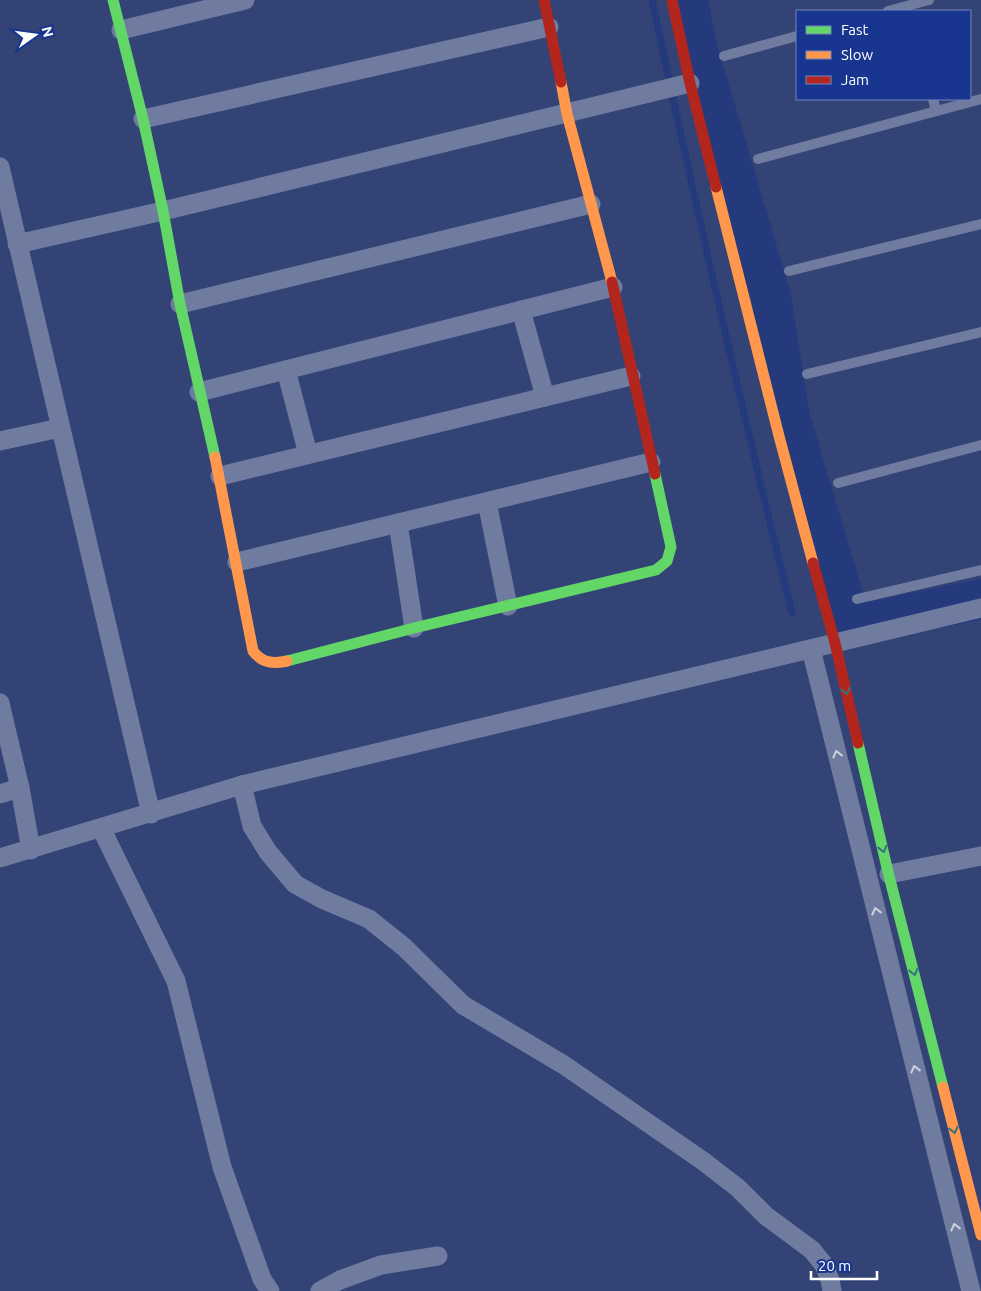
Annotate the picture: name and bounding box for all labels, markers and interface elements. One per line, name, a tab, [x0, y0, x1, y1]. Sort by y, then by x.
north arrow	[10, 10, 60, 60]
legend	[796, 10, 971, 100]
text: Fast	[841, 21, 869, 38]
text: N	[39, 25, 57, 39]
text: Slow	[841, 46, 874, 63]
text: Jam	[841, 71, 869, 88]
one-way arrow	[840, 686, 851, 695]
one-way arrow	[832, 749, 843, 758]
one-way arrow	[877, 844, 888, 853]
one-way arrow	[871, 907, 882, 916]
one-way arrow	[908, 968, 919, 977]
one-way arrow	[911, 1065, 921, 1074]
one-way arrow	[948, 1125, 959, 1134]
one-way arrow	[950, 1222, 961, 1231]
scale bar	[811, 1248, 877, 1280]
text: 20 m	[818, 1257, 851, 1274]

